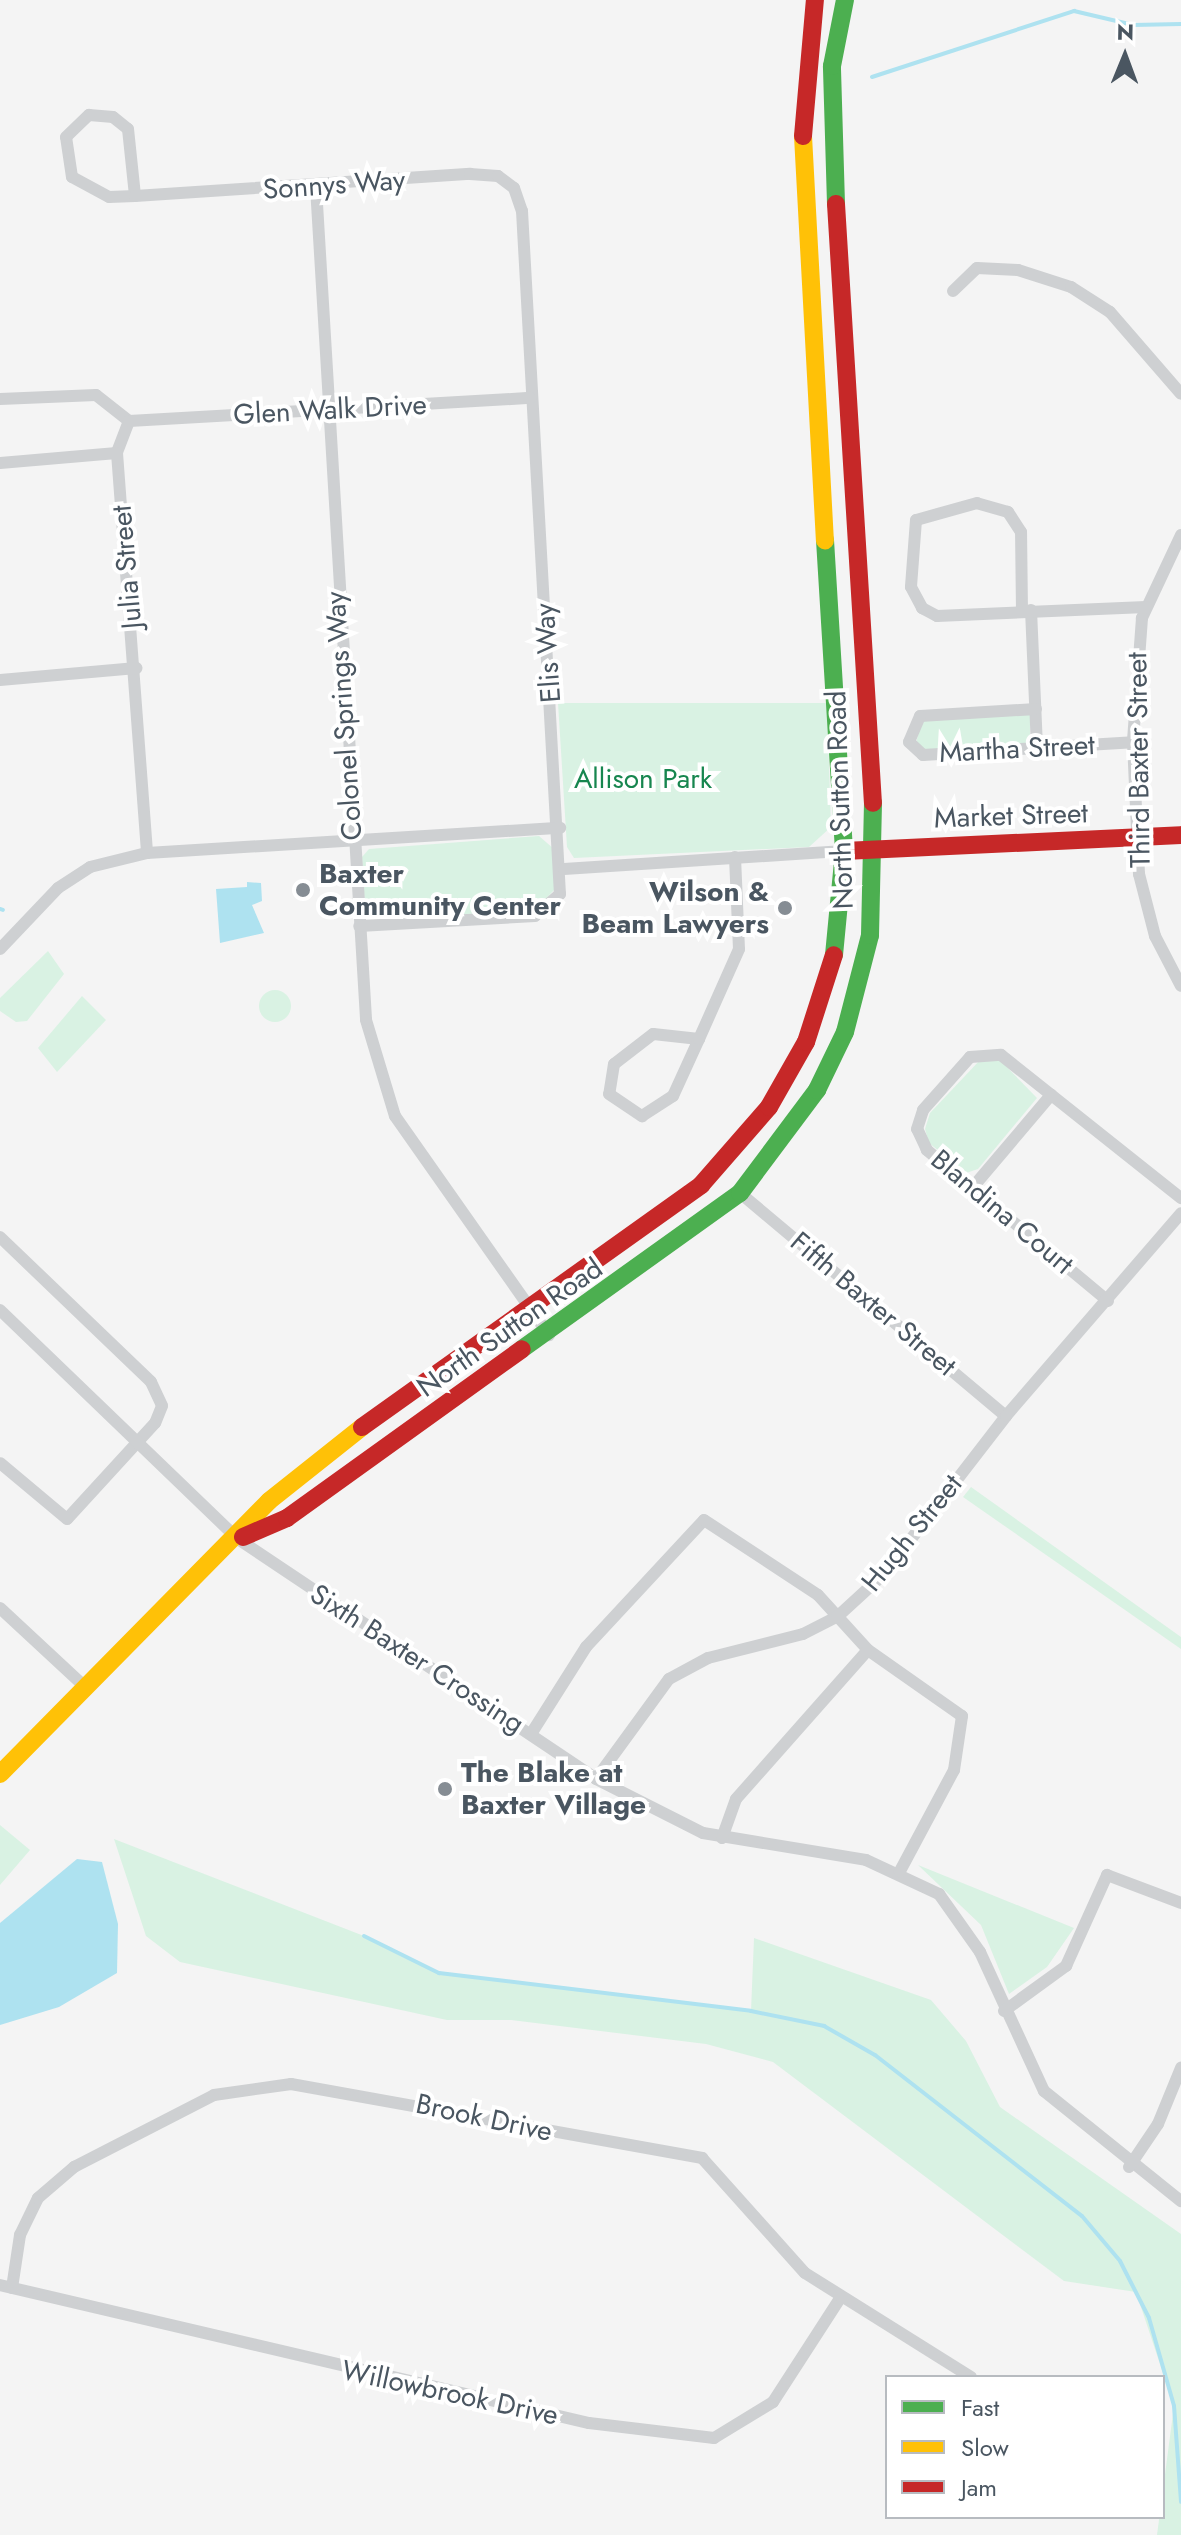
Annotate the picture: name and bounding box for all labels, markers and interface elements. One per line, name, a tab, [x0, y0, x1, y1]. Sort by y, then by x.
north arrow	[1085, 16, 1165, 96]
text: N	[1116, 16, 1134, 48]
street label: Sonnys Way	[262, 163, 406, 207]
street label: Glen Walk Drive	[233, 388, 427, 432]
street label: Julia Street	[105, 504, 149, 630]
street label: Colonel Springs Way	[319, 591, 369, 841]
street label: Elis Way	[528, 602, 568, 704]
street label: Third Baxter Street	[1120, 652, 1158, 868]
street label: North Sutton Road	[819, 690, 861, 910]
street label: Martha Street	[938, 728, 1096, 770]
park label: Allison Park	[574, 762, 712, 796]
street label: Market Street	[933, 797, 1089, 835]
place label: Baxter Community Center	[319, 857, 561, 923]
place label: Wilson & Beam Lawyers	[582, 875, 769, 941]
marker: Baxter Community Center	[294, 881, 312, 899]
marker: Wilson & Beam Lawyers	[776, 899, 794, 917]
street label: Blandina Court	[924, 1143, 1080, 1281]
street label: Fifth Baxter Street	[783, 1225, 963, 1383]
street label: North Sutton Road	[411, 1252, 609, 1404]
street label: Hugh Street	[855, 1468, 969, 1598]
street label: Sixth Baxter Crossing	[304, 1577, 530, 1741]
place label: The Blake at Baxter Village	[461, 1756, 646, 1822]
marker: The Blake at Baxter Village	[436, 1780, 454, 1798]
street label: Brook Drive	[413, 2087, 555, 2149]
street label: Willowbrook Drive	[339, 2354, 561, 2432]
legend	[885, 2375, 1165, 2519]
text: Fast	[961, 2390, 999, 2425]
text: Slow	[961, 2430, 1009, 2465]
text: Jam	[961, 2470, 997, 2505]

